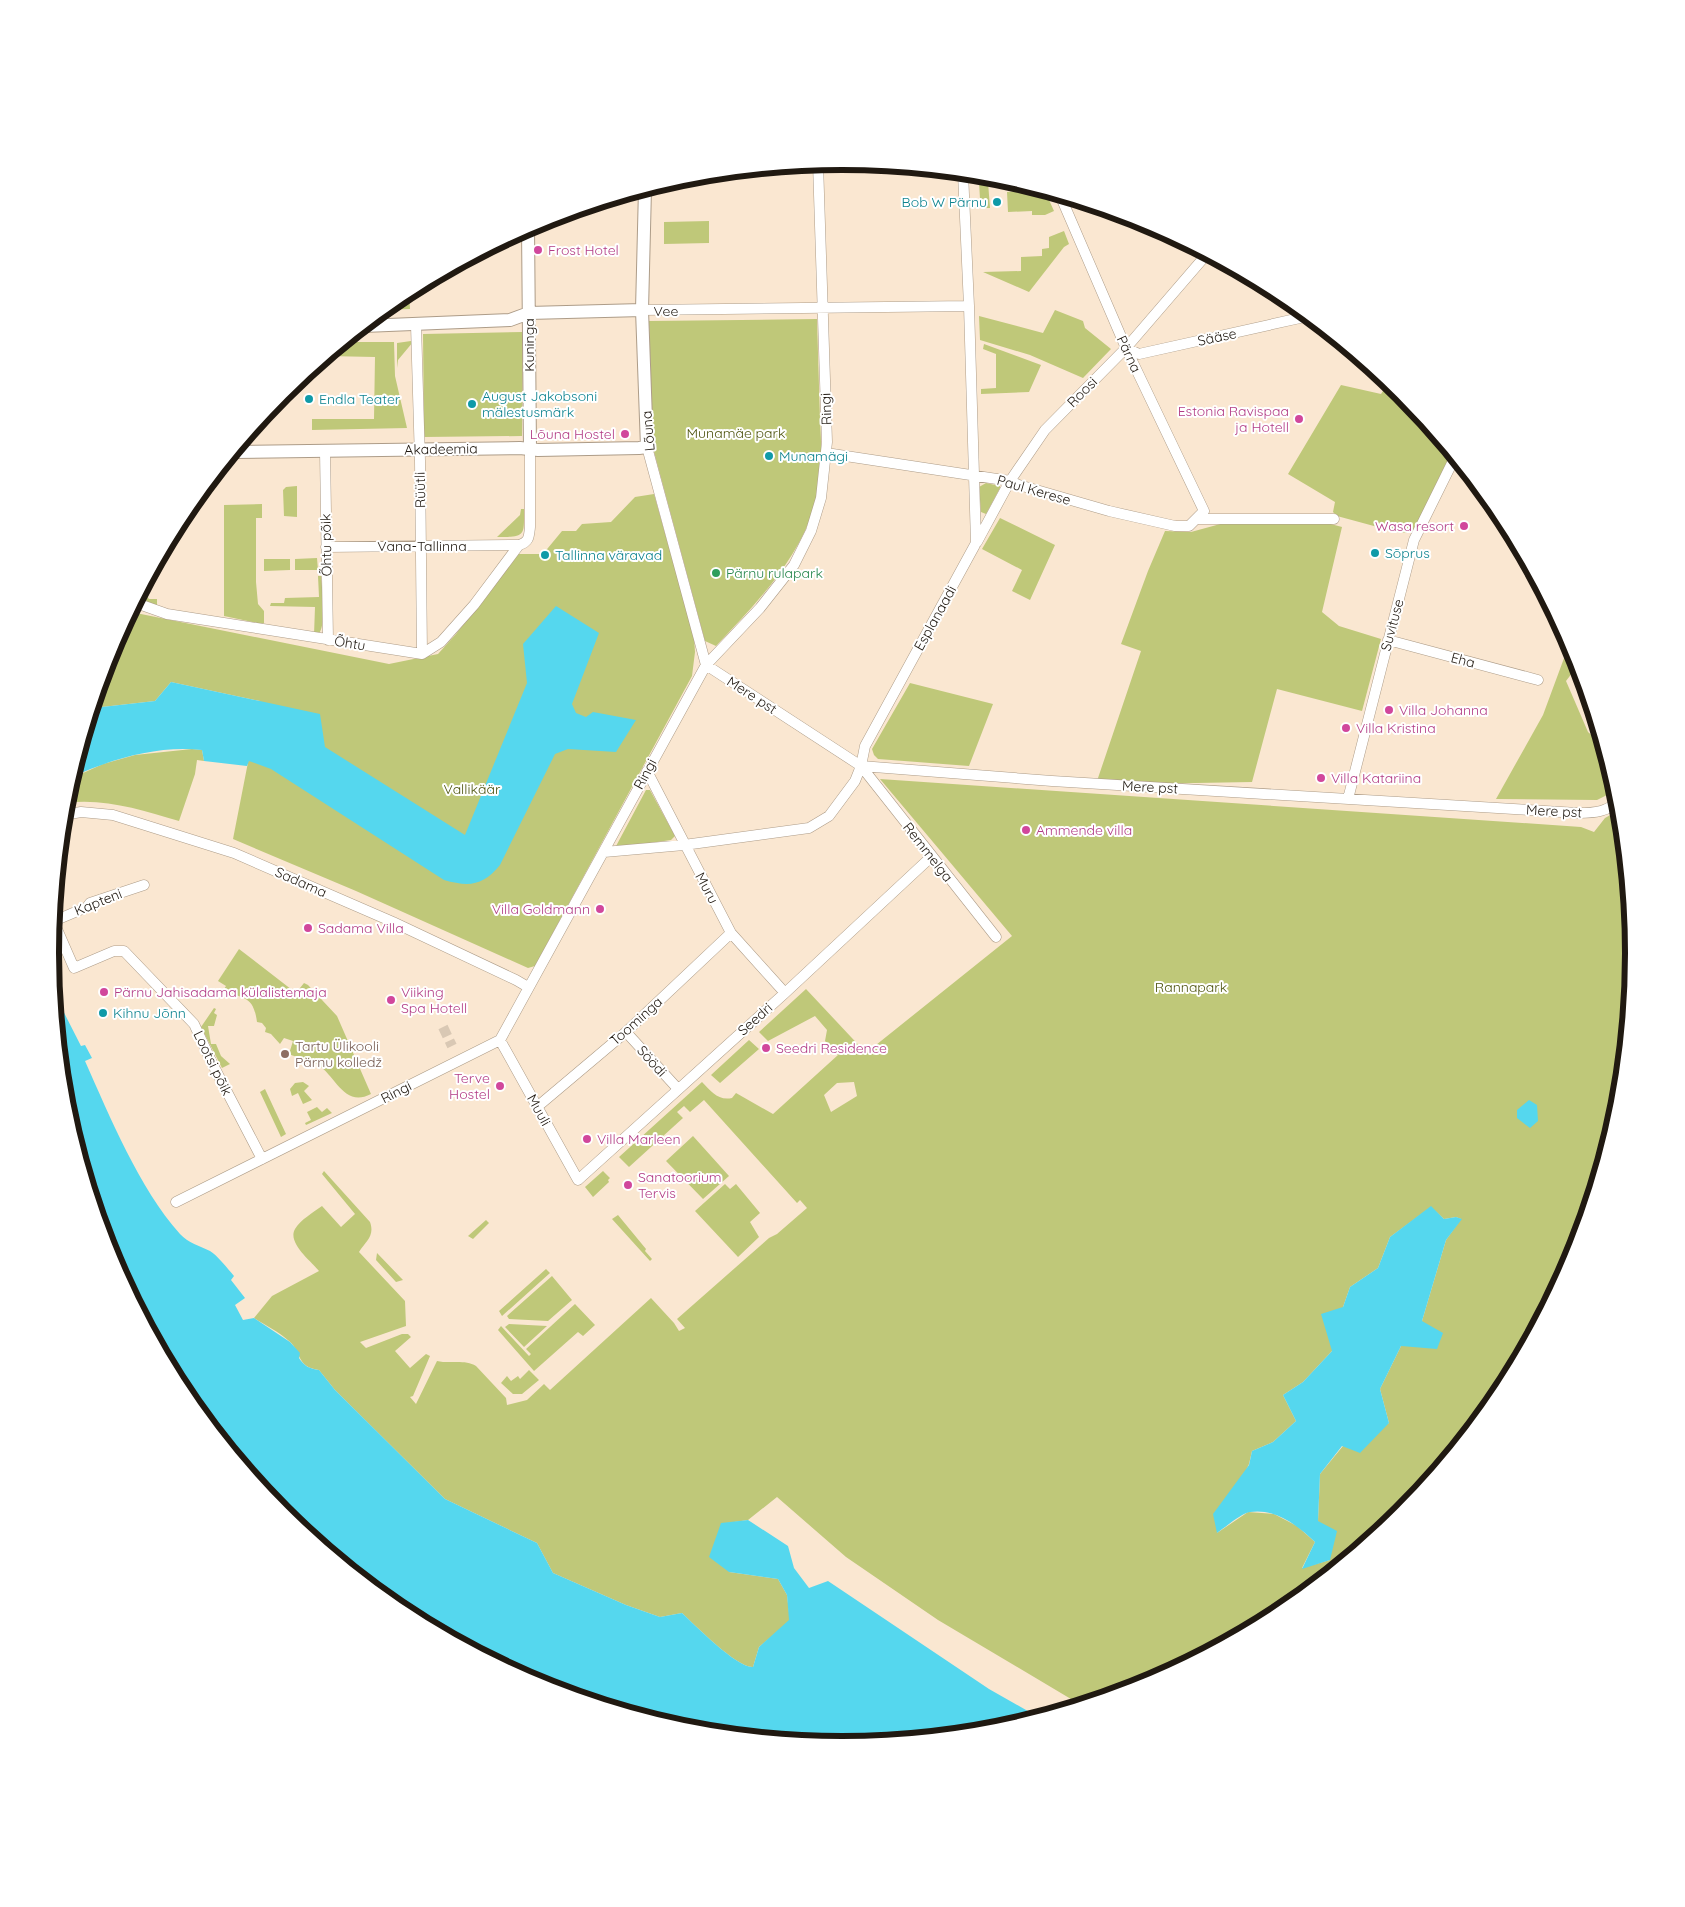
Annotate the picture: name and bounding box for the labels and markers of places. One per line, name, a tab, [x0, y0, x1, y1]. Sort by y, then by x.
place label: Bob W Pärnu	[902, 193, 987, 211]
marker: Bob W Pärnu	[991, 196, 1003, 208]
place label: Frost Hotel	[548, 241, 619, 259]
marker: Frost Hotel	[532, 244, 544, 256]
place label: August Jakobsoni mälestusmärk	[482, 387, 597, 421]
place label: Endla Teater	[319, 390, 401, 408]
marker: Endla Teater	[303, 393, 315, 405]
marker: August Jakobsoni mälestusmärk	[466, 398, 478, 410]
place label: Estonia Ravispaa ja Hotell	[1178, 402, 1289, 436]
marker: Estonia Ravispaa ja Hotell	[1293, 413, 1305, 425]
place label: Lõuna Hostel	[530, 425, 615, 443]
marker: Lõuna Hostel	[619, 428, 631, 440]
place label: Munamägi	[779, 447, 848, 465]
marker: Munamägi	[763, 450, 775, 462]
place label: Wasa resort	[1375, 517, 1454, 535]
marker: Wasa resort	[1458, 520, 1470, 532]
place label: Sõprus	[1385, 544, 1430, 562]
place label: Tallinna väravad	[555, 546, 662, 564]
marker: Sõprus	[1369, 547, 1381, 559]
marker: Tallinna väravad	[539, 549, 551, 561]
place label: Pärnu rulapark	[726, 564, 823, 582]
marker: Pärnu rulapark	[710, 567, 722, 579]
place label: Villa Johanna	[1399, 701, 1488, 719]
marker: Villa Johanna	[1383, 704, 1395, 716]
place label: Villa Kristina	[1356, 719, 1436, 737]
marker: Villa Kristina	[1340, 722, 1352, 734]
place label: Villa Katariina	[1331, 769, 1421, 787]
marker: Villa Katariina	[1315, 772, 1327, 784]
place label: Ammende villa	[1036, 821, 1132, 839]
marker: Ammende villa	[1020, 824, 1032, 836]
place label: Villa Goldmann	[492, 900, 590, 918]
marker: Villa Goldmann	[594, 903, 606, 915]
place label: Sadama Villa	[318, 919, 404, 937]
marker: Sadama Villa	[302, 922, 314, 934]
place label: Pärnu Jahisadama külalistemaja	[114, 983, 327, 1001]
place label: Viiking Spa Hotell	[401, 983, 467, 1017]
marker: Pärnu Jahisadama külalistemaja	[98, 986, 110, 998]
marker: Viiking Spa Hotell	[385, 994, 397, 1006]
place label: Kihnu Jõnn	[113, 1004, 186, 1022]
marker: Kihnu Jõnn	[97, 1007, 109, 1019]
place label: Tartu Ülikooli Pärnu kolledž	[295, 1037, 382, 1071]
place label: Seedri Residence	[776, 1039, 887, 1057]
marker: Seedri Residence	[760, 1042, 772, 1054]
marker: Tartu Ülikooli Pärnu kolledž	[279, 1048, 291, 1060]
place label: Terve Hostel	[449, 1069, 490, 1103]
marker: Terve Hostel	[494, 1080, 506, 1092]
place label: Villa Marleen	[597, 1130, 681, 1148]
marker: Villa Marleen	[581, 1133, 593, 1145]
place label: Sanatoorium Tervis	[638, 1168, 722, 1202]
marker: Sanatoorium Tervis	[622, 1179, 634, 1191]

